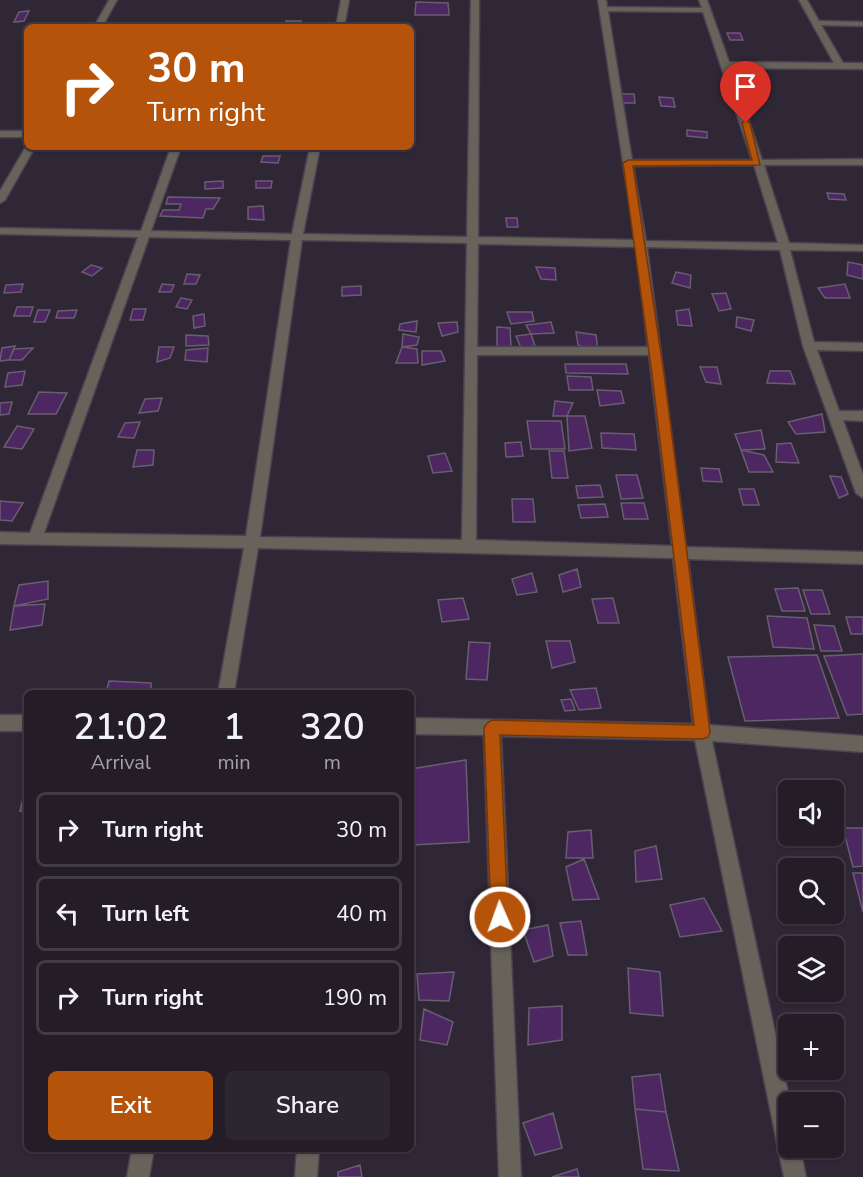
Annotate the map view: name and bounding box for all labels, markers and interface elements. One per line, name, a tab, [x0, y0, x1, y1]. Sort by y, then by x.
text: 30 m	[147, 40, 246, 97]
icon: right	[48, 48, 126, 126]
pin	[720, 61, 771, 123]
icon: arrive	[729, 70, 762, 103]
text: Turn right	[147, 94, 265, 131]
text: 21:02	[73, 703, 168, 752]
text: 1	[223, 703, 245, 752]
text: 320	[300, 703, 365, 752]
text: Arrival	[91, 749, 151, 776]
text: min	[218, 749, 251, 776]
text: m	[324, 749, 341, 776]
map controls	[778, 780, 844, 1158]
button: sound	[778, 780, 844, 846]
icon: right	[51, 813, 84, 846]
text: Turn right	[102, 815, 203, 845]
text: 30 m	[336, 815, 387, 845]
button: search	[778, 858, 844, 924]
position arrow	[468, 885, 532, 949]
icon: left	[51, 897, 84, 930]
text: Turn left	[102, 899, 189, 929]
text: 40 m	[336, 899, 387, 929]
button: layers	[778, 936, 844, 1002]
icon: right	[51, 981, 84, 1014]
text: Turn right	[102, 983, 203, 1013]
text: 190 m	[323, 983, 387, 1013]
button: +	[778, 1014, 844, 1080]
button: Exit	[48, 1071, 213, 1140]
button: Share	[225, 1071, 390, 1140]
button: −	[778, 1092, 844, 1158]

